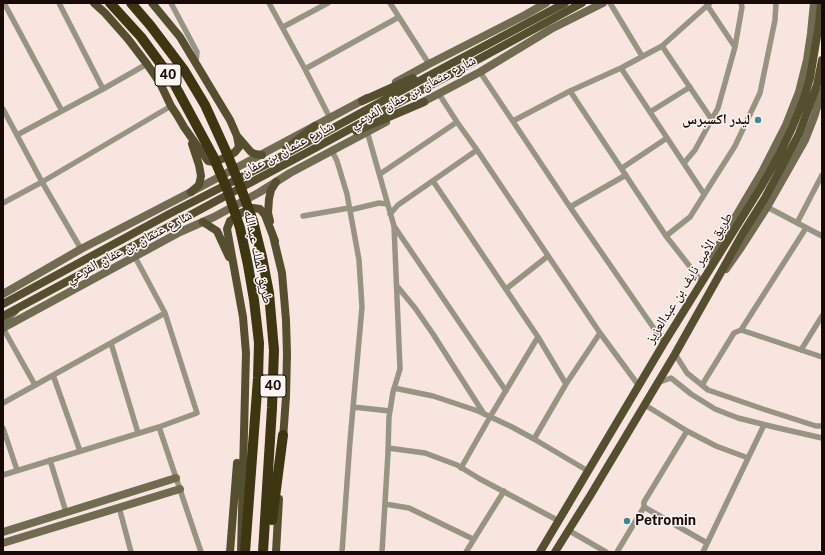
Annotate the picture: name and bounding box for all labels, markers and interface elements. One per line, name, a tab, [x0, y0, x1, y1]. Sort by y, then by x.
street label: شارع عثمان بن عفان الفرعي	[347, 52, 479, 132]
road number: 40	[155, 64, 181, 86]
place label: ليدر اكسبرس	[682, 112, 750, 128]
marker: ليدر اكسبرس	[753, 115, 763, 125]
street label: شارع عثمان بن عفان	[238, 117, 336, 181]
street label: شارع عثمان بن عفان الفرعي	[63, 207, 195, 287]
street label: طريق الملك عبدالله	[240, 209, 276, 305]
street label: طريق الأمير نايف بن عبدالعزيز	[642, 209, 736, 347]
road number: 40	[260, 375, 286, 397]
place label: Petromin	[635, 513, 696, 529]
marker: Petromin	[622, 516, 632, 526]

